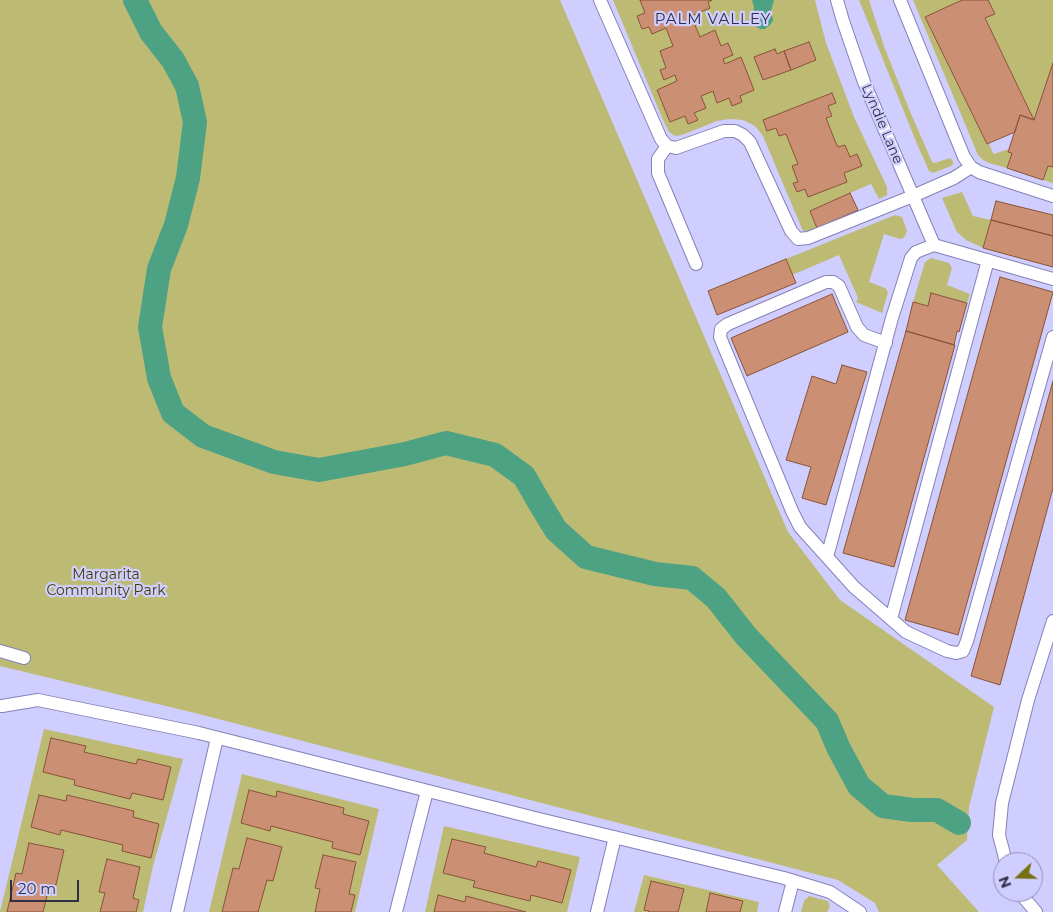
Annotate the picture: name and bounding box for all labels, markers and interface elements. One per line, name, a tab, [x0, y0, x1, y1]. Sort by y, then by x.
district label: PALM VALLEY	[653, 11, 773, 29]
street label: Lyndie Lane	[858, 82, 906, 166]
park label: Margarita Community Park	[46, 567, 166, 600]
north arrow	[993, 852, 1043, 902]
scale bar	[12, 870, 81, 902]
text: N	[995, 874, 1015, 891]
text: 20 m	[18, 879, 56, 898]

